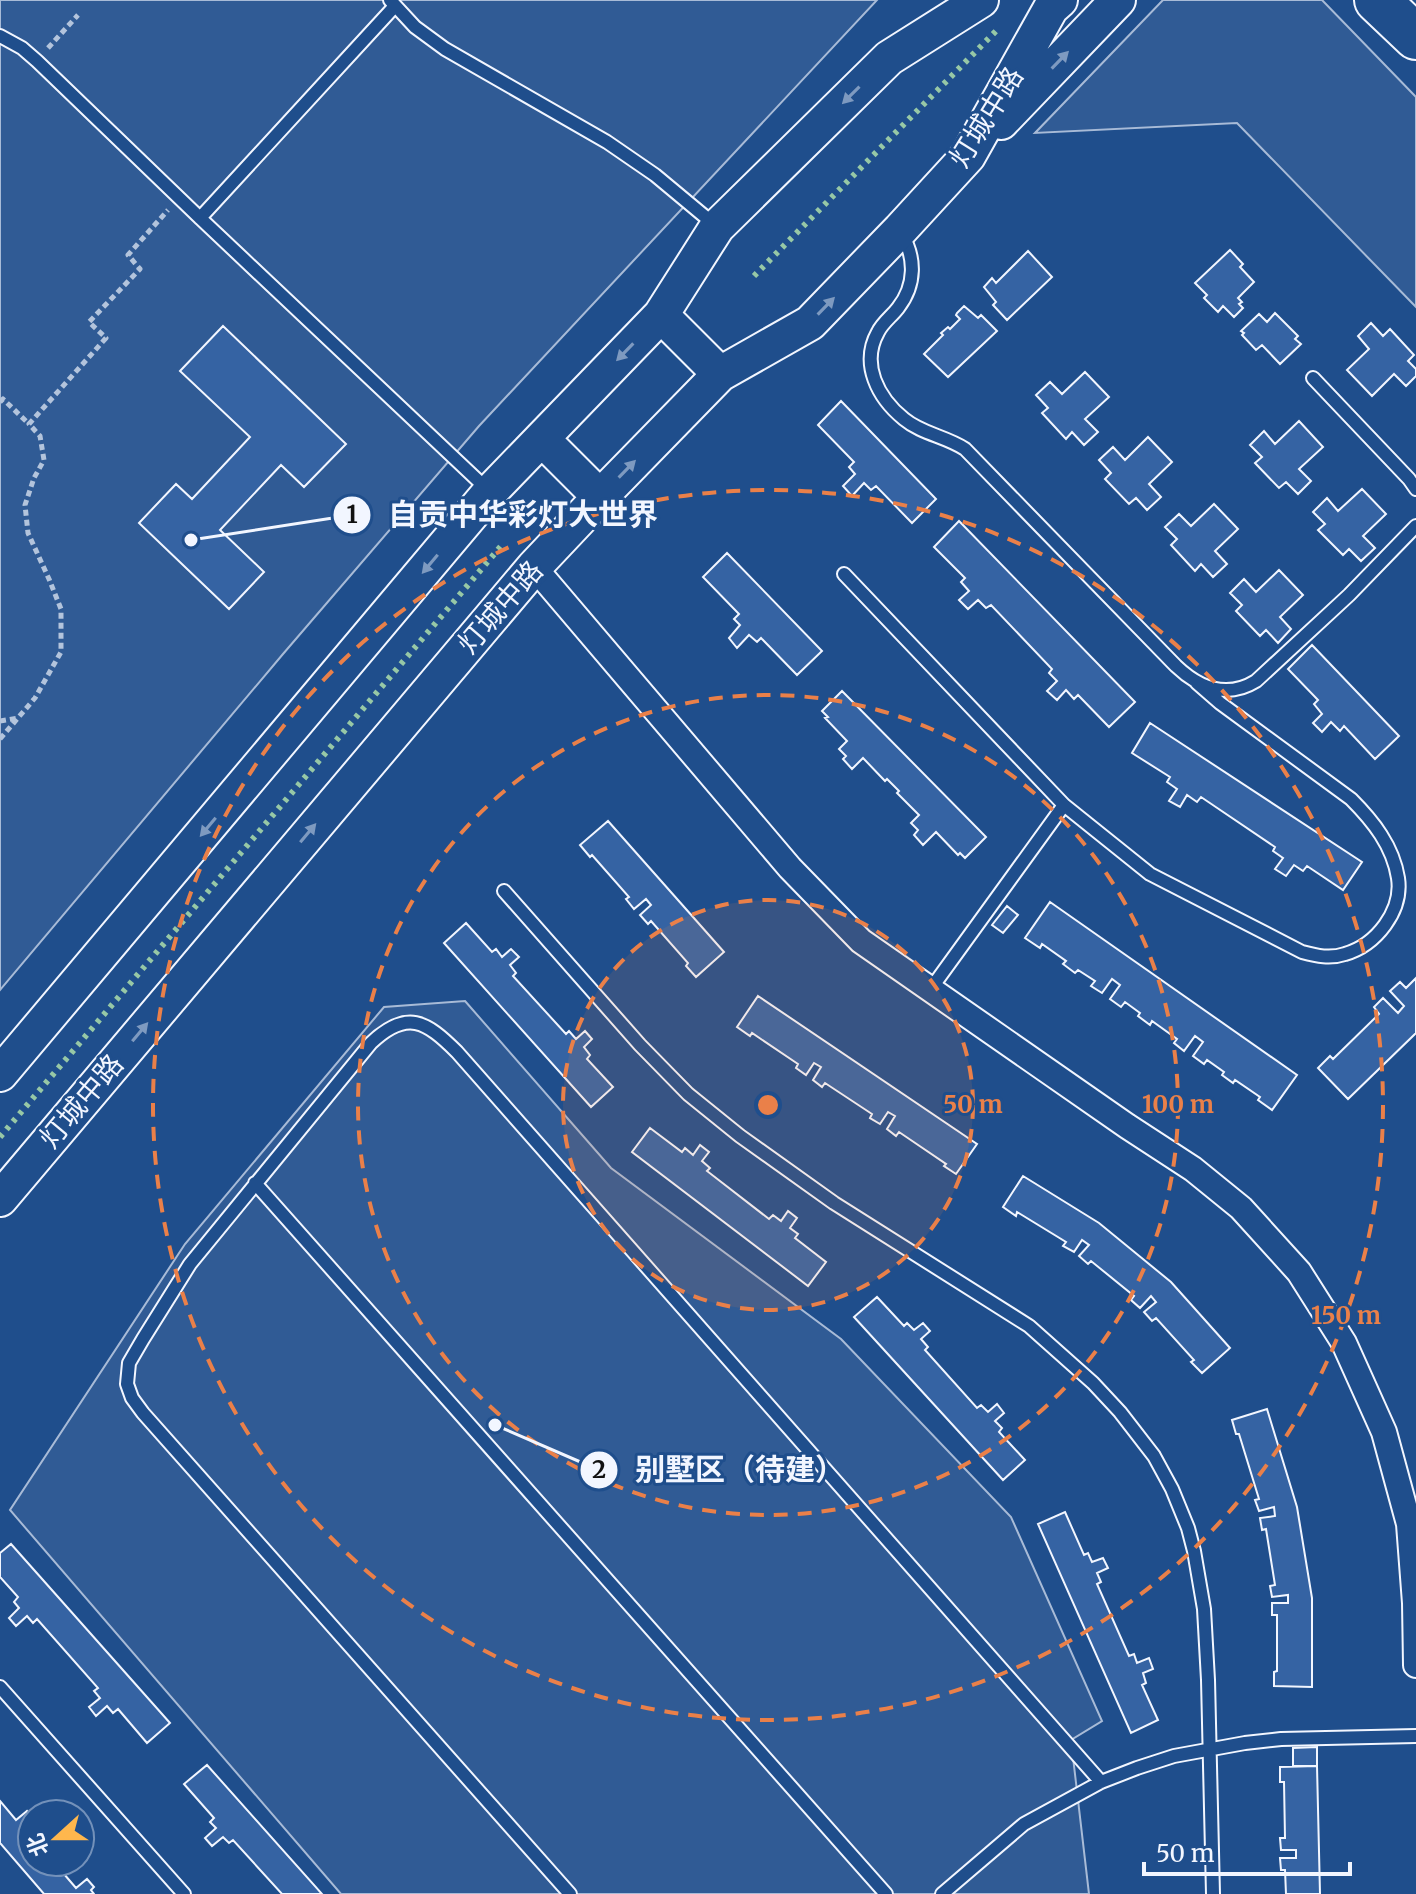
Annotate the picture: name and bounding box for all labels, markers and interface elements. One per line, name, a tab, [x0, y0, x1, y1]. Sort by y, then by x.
one-way arrow	[1051, 51, 1069, 70]
street label: 灯城中路	[941, 60, 1031, 174]
one-way arrow	[842, 85, 861, 104]
one-way arrow	[816, 297, 835, 316]
one-way arrow	[616, 342, 635, 361]
one-way arrow	[617, 460, 636, 479]
callout: 自贡中华彩灯大世界	[332, 488, 674, 542]
text: 自贡中华彩灯大世界	[388, 495, 658, 533]
text: 1	[346, 499, 358, 530]
street label: 灯城中路	[450, 553, 550, 661]
one-way arrow	[422, 554, 439, 574]
one-way arrow	[200, 817, 217, 837]
one-way arrow	[299, 824, 316, 844]
one-way arrow	[131, 1022, 148, 1042]
street label: 灯城中路	[31, 1047, 131, 1155]
text: 50 m	[943, 1089, 1003, 1120]
text: 100 m	[1142, 1089, 1214, 1120]
centre of rings	[754, 1091, 782, 1119]
text: 150 m	[1311, 1300, 1381, 1331]
callout: 别墅区（待建）	[579, 1443, 861, 1497]
text: 别墅区（待建）	[635, 1450, 845, 1488]
text: 2	[592, 1454, 606, 1485]
north arrow	[16, 1798, 96, 1878]
scale bar	[1144, 1826, 1350, 1876]
text: 北	[20, 1830, 54, 1860]
text: 50 m	[1156, 1838, 1215, 1869]

